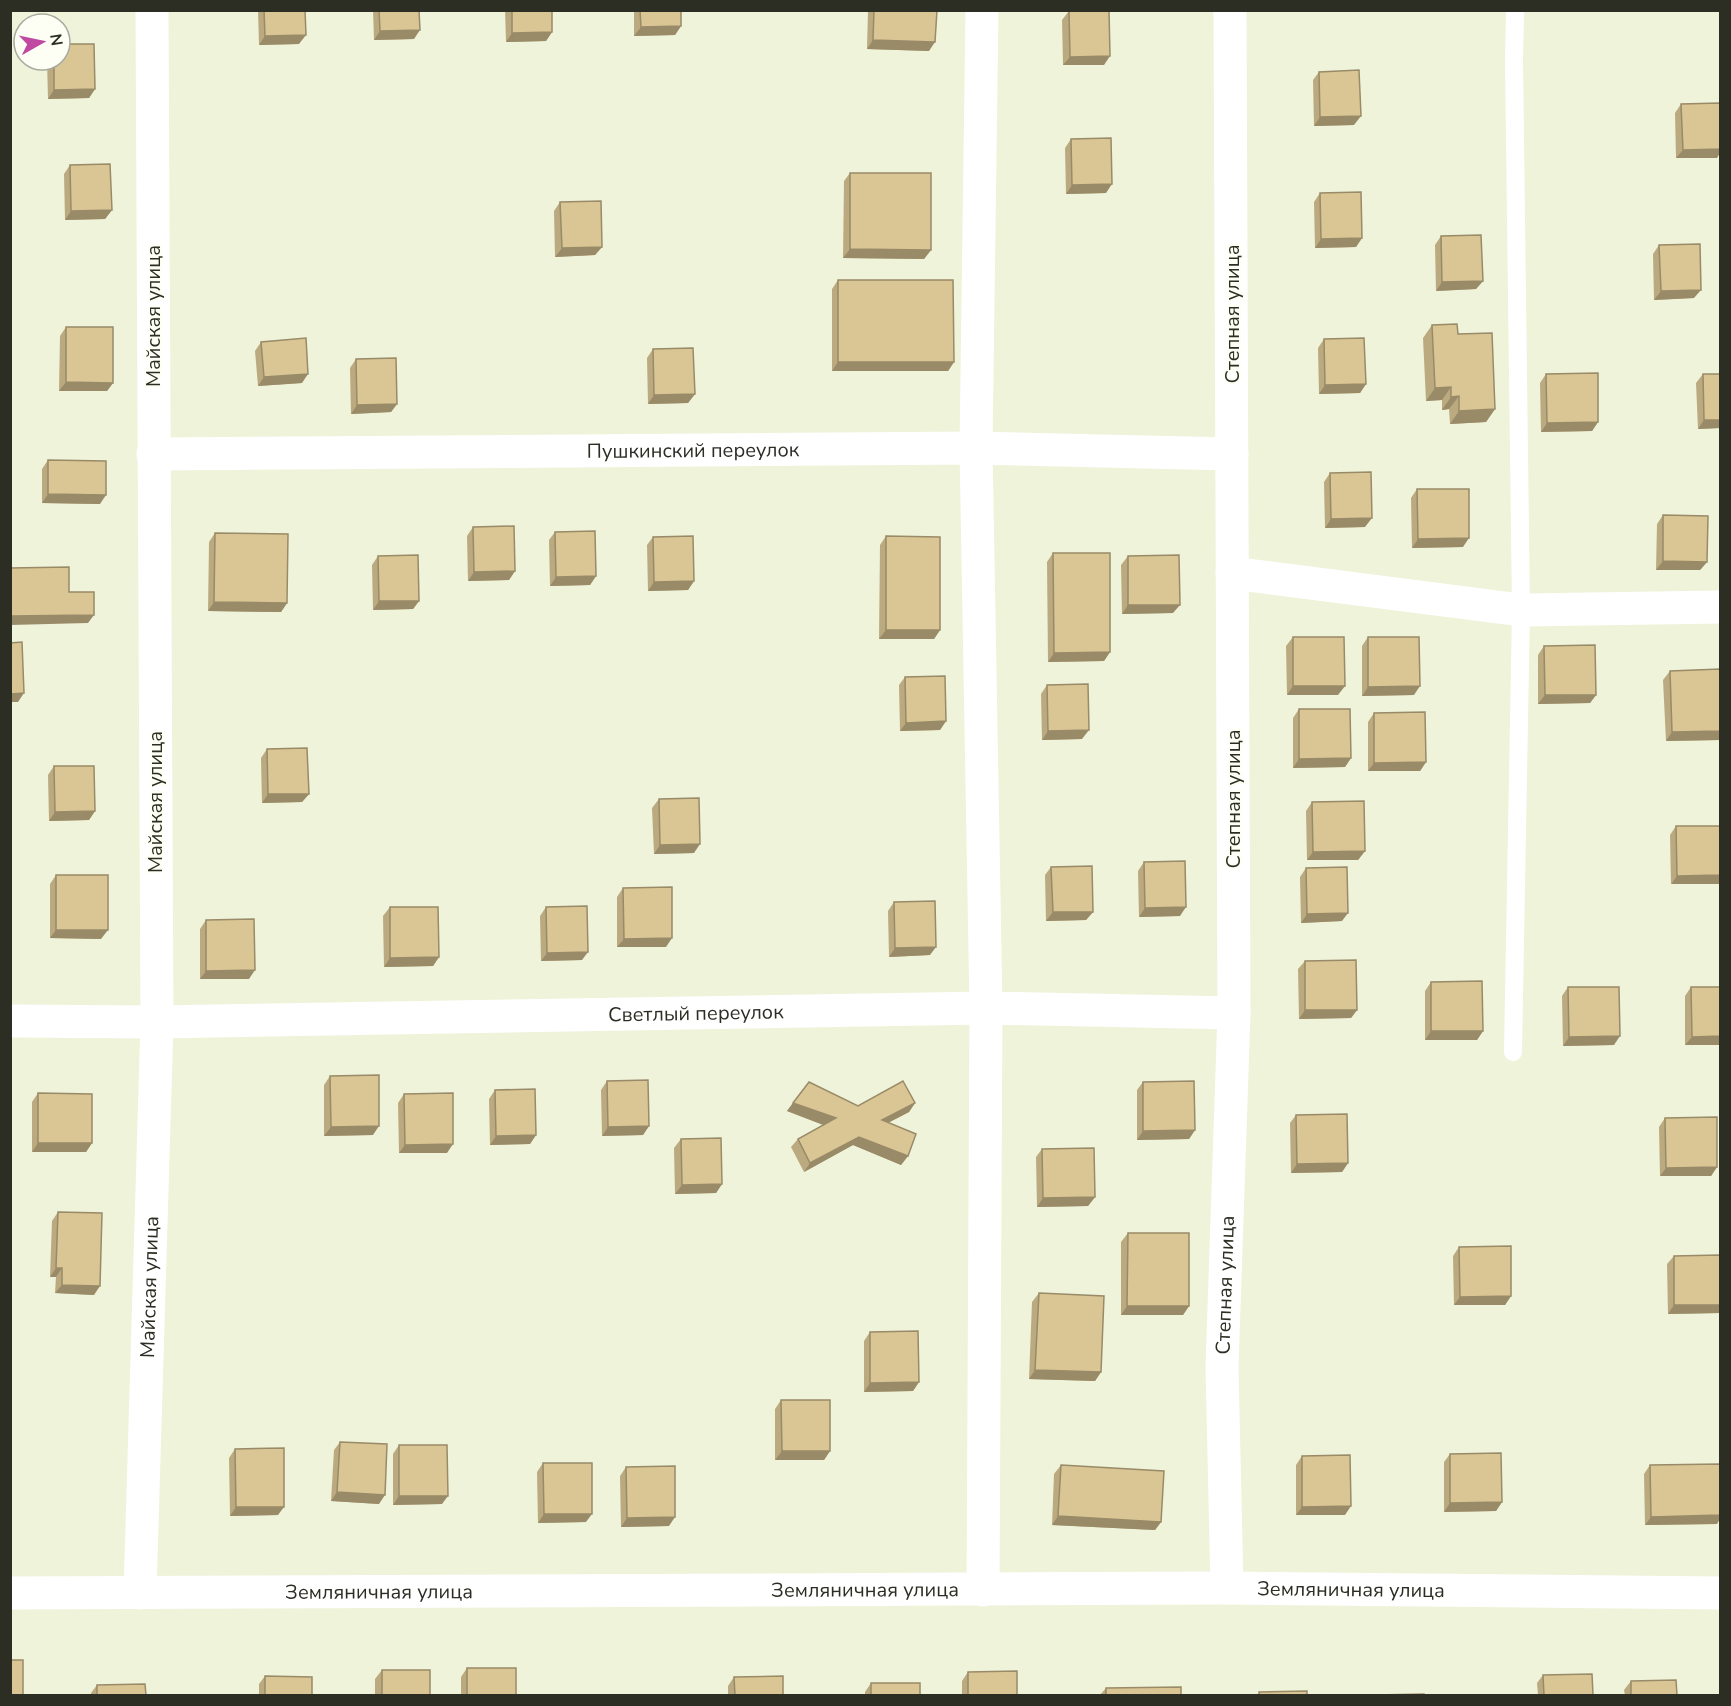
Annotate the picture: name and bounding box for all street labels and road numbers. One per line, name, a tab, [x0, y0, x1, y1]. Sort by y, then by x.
street label: Степная улица	[1219, 244, 1246, 384]
street label: Майская улица	[140, 245, 167, 387]
street label: Пушкинский переулок	[587, 436, 800, 465]
street label: Степная улица	[1220, 729, 1247, 869]
street label: Майская улица	[142, 731, 169, 873]
street label: Светлый переулок	[608, 998, 784, 1028]
street label: Степная улица	[1209, 1215, 1241, 1355]
street label: Майская улица	[134, 1216, 165, 1359]
street label: Земляничная улица	[1257, 1575, 1445, 1604]
street label: Земляничная улица	[771, 1576, 959, 1604]
street label: Земляничная улица	[285, 1578, 473, 1606]

